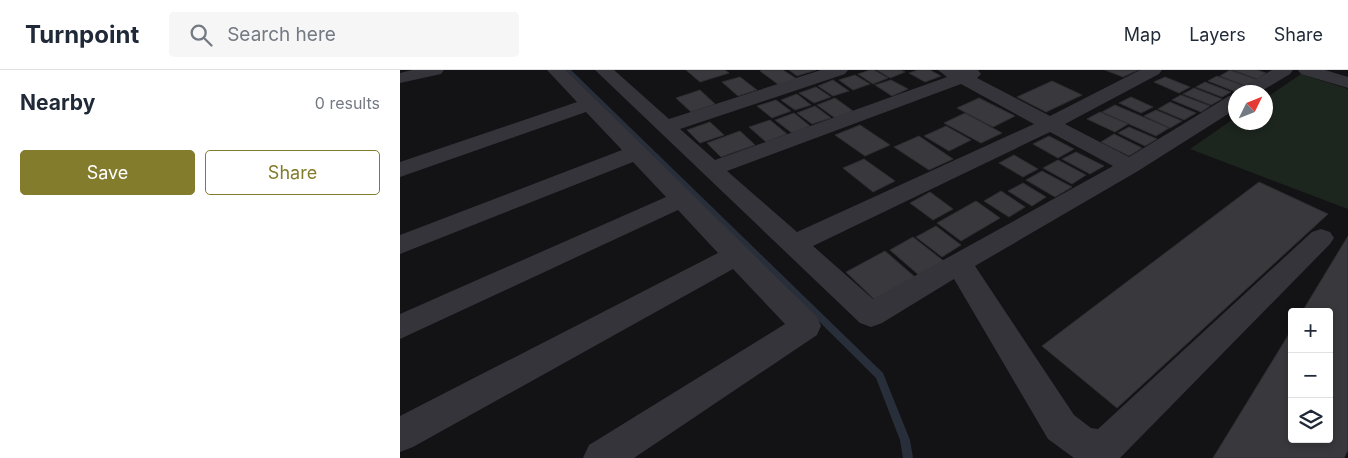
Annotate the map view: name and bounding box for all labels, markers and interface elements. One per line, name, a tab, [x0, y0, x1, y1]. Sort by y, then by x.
search box	[169, 12, 519, 57]
text: Turnpoint	[25, 20, 139, 49]
icon: search	[187, 21, 215, 49]
text: Search here	[227, 23, 336, 46]
text: Map	[1124, 24, 1161, 45]
text: Layers	[1189, 24, 1246, 45]
text: Share	[1274, 24, 1323, 45]
north arrow	[1228, 85, 1273, 130]
text: Nearby	[20, 90, 95, 115]
text: 0 results	[315, 93, 380, 113]
button: Save	[20, 150, 195, 195]
button: Share	[205, 150, 380, 195]
map controls	[1288, 308, 1333, 443]
button: +	[1288, 308, 1333, 353]
button: −	[1288, 353, 1333, 398]
button: layers	[1288, 398, 1333, 443]

